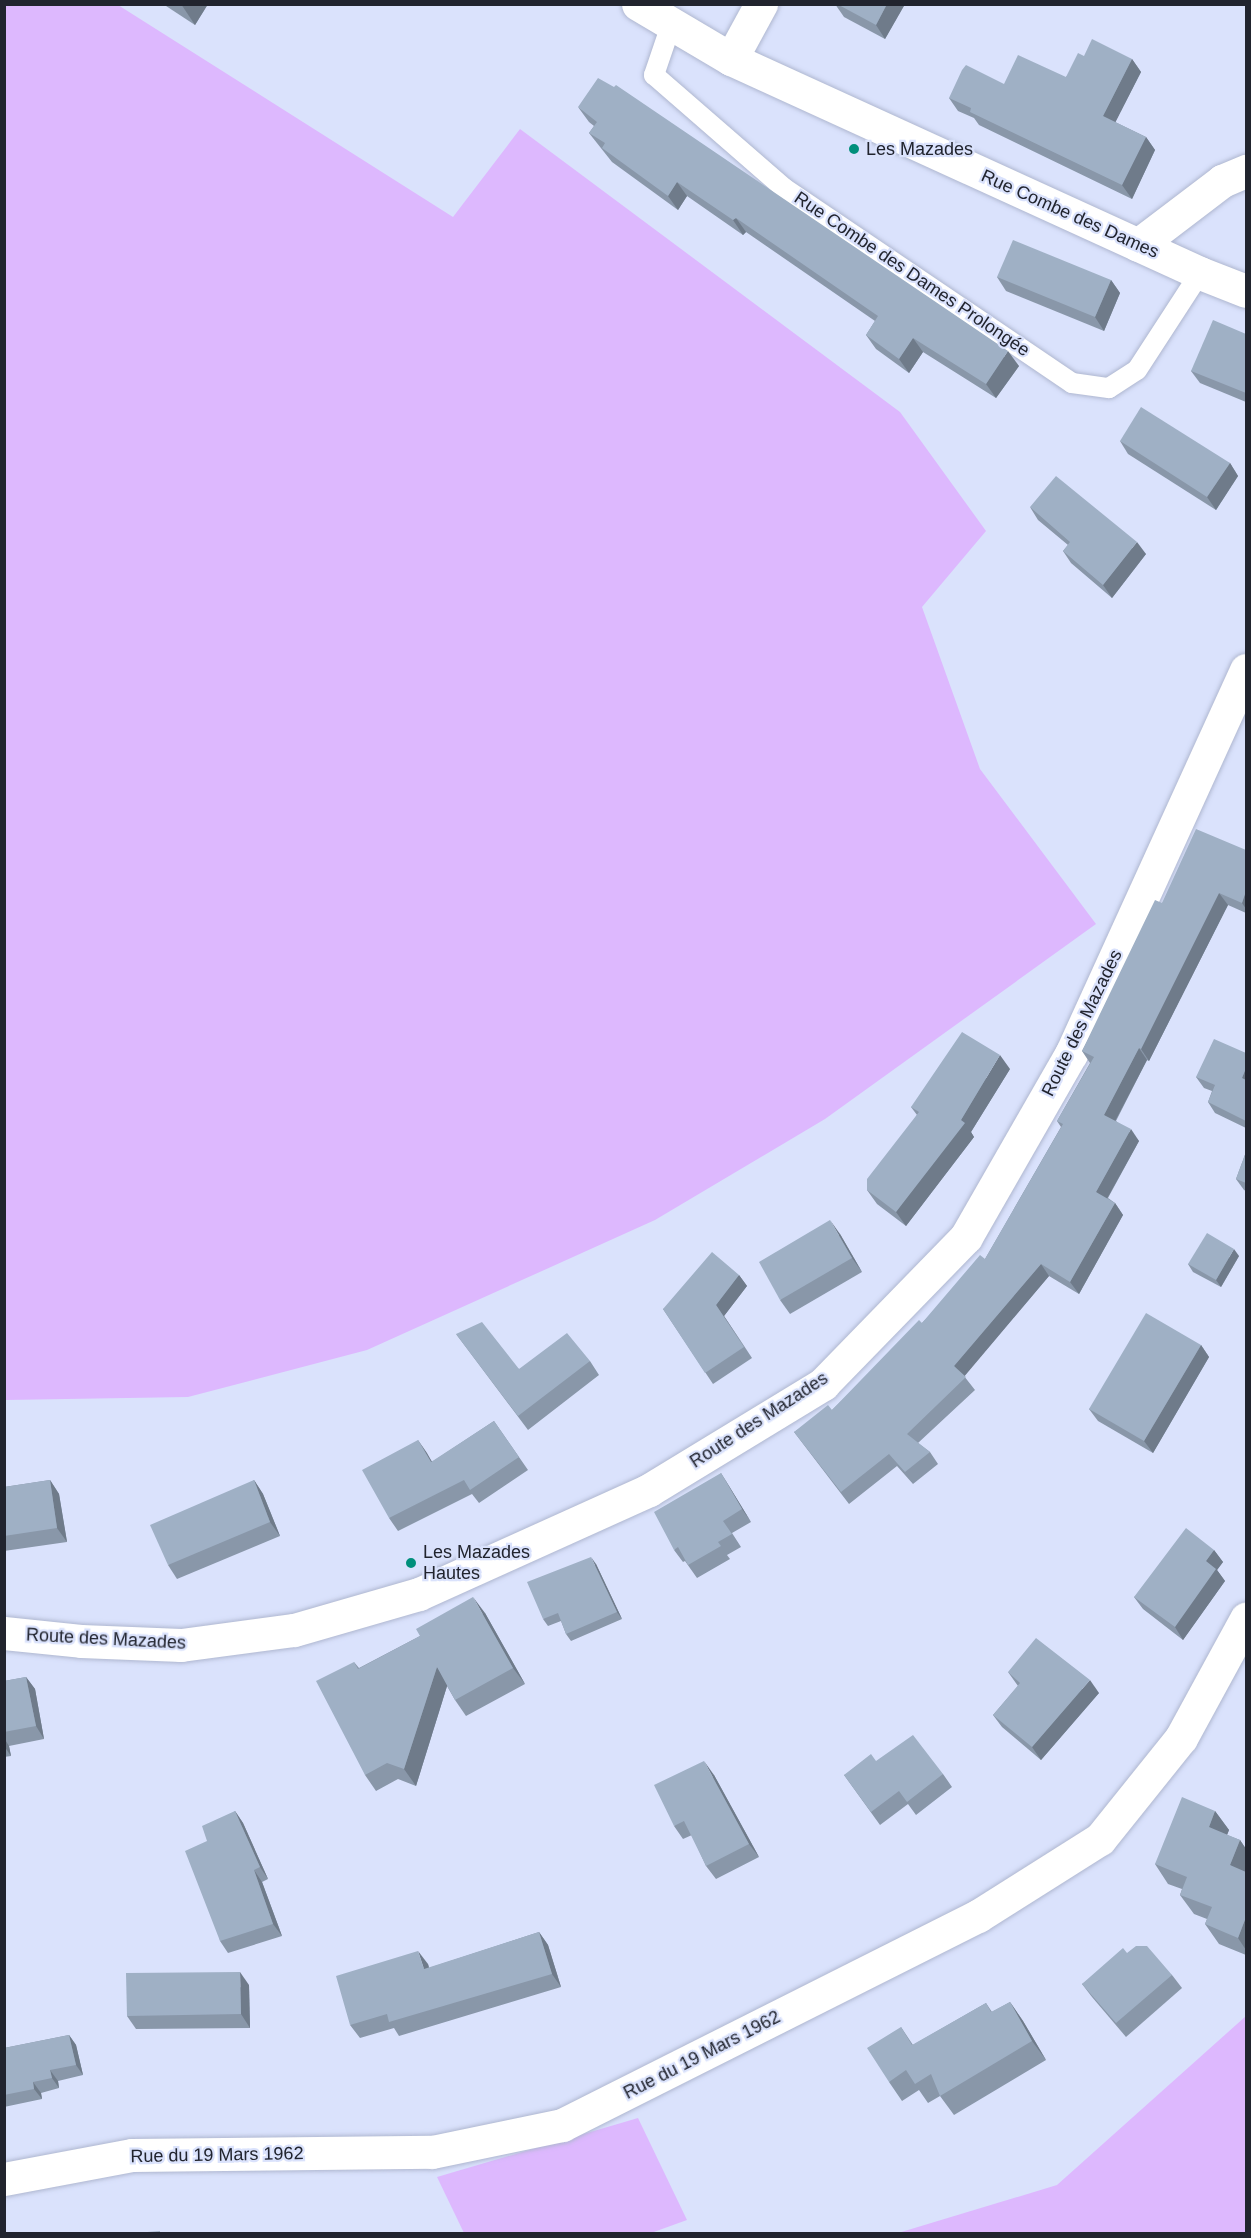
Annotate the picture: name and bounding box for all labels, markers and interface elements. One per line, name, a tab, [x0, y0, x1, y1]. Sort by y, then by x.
place label: Les Mazades	[866, 138, 973, 160]
marker: Les Mazades	[847, 142, 861, 156]
street label: Rue Combe des Dames	[978, 165, 1162, 263]
street label: Rue Combe des Dames Prolongée	[790, 187, 1034, 361]
street label: Route des Mazades	[1037, 946, 1127, 1100]
street label: Route des Mazades	[686, 1367, 832, 1473]
place label: Les Mazades Hautes	[423, 1542, 530, 1584]
marker: Les Mazades Hautes	[404, 1556, 418, 1570]
street label: Route des Mazades	[25, 1624, 187, 1654]
street label: Rue du 19 Mars 1962	[620, 2006, 784, 2104]
street label: Rue du 19 Mars 1962	[130, 2143, 304, 2167]

